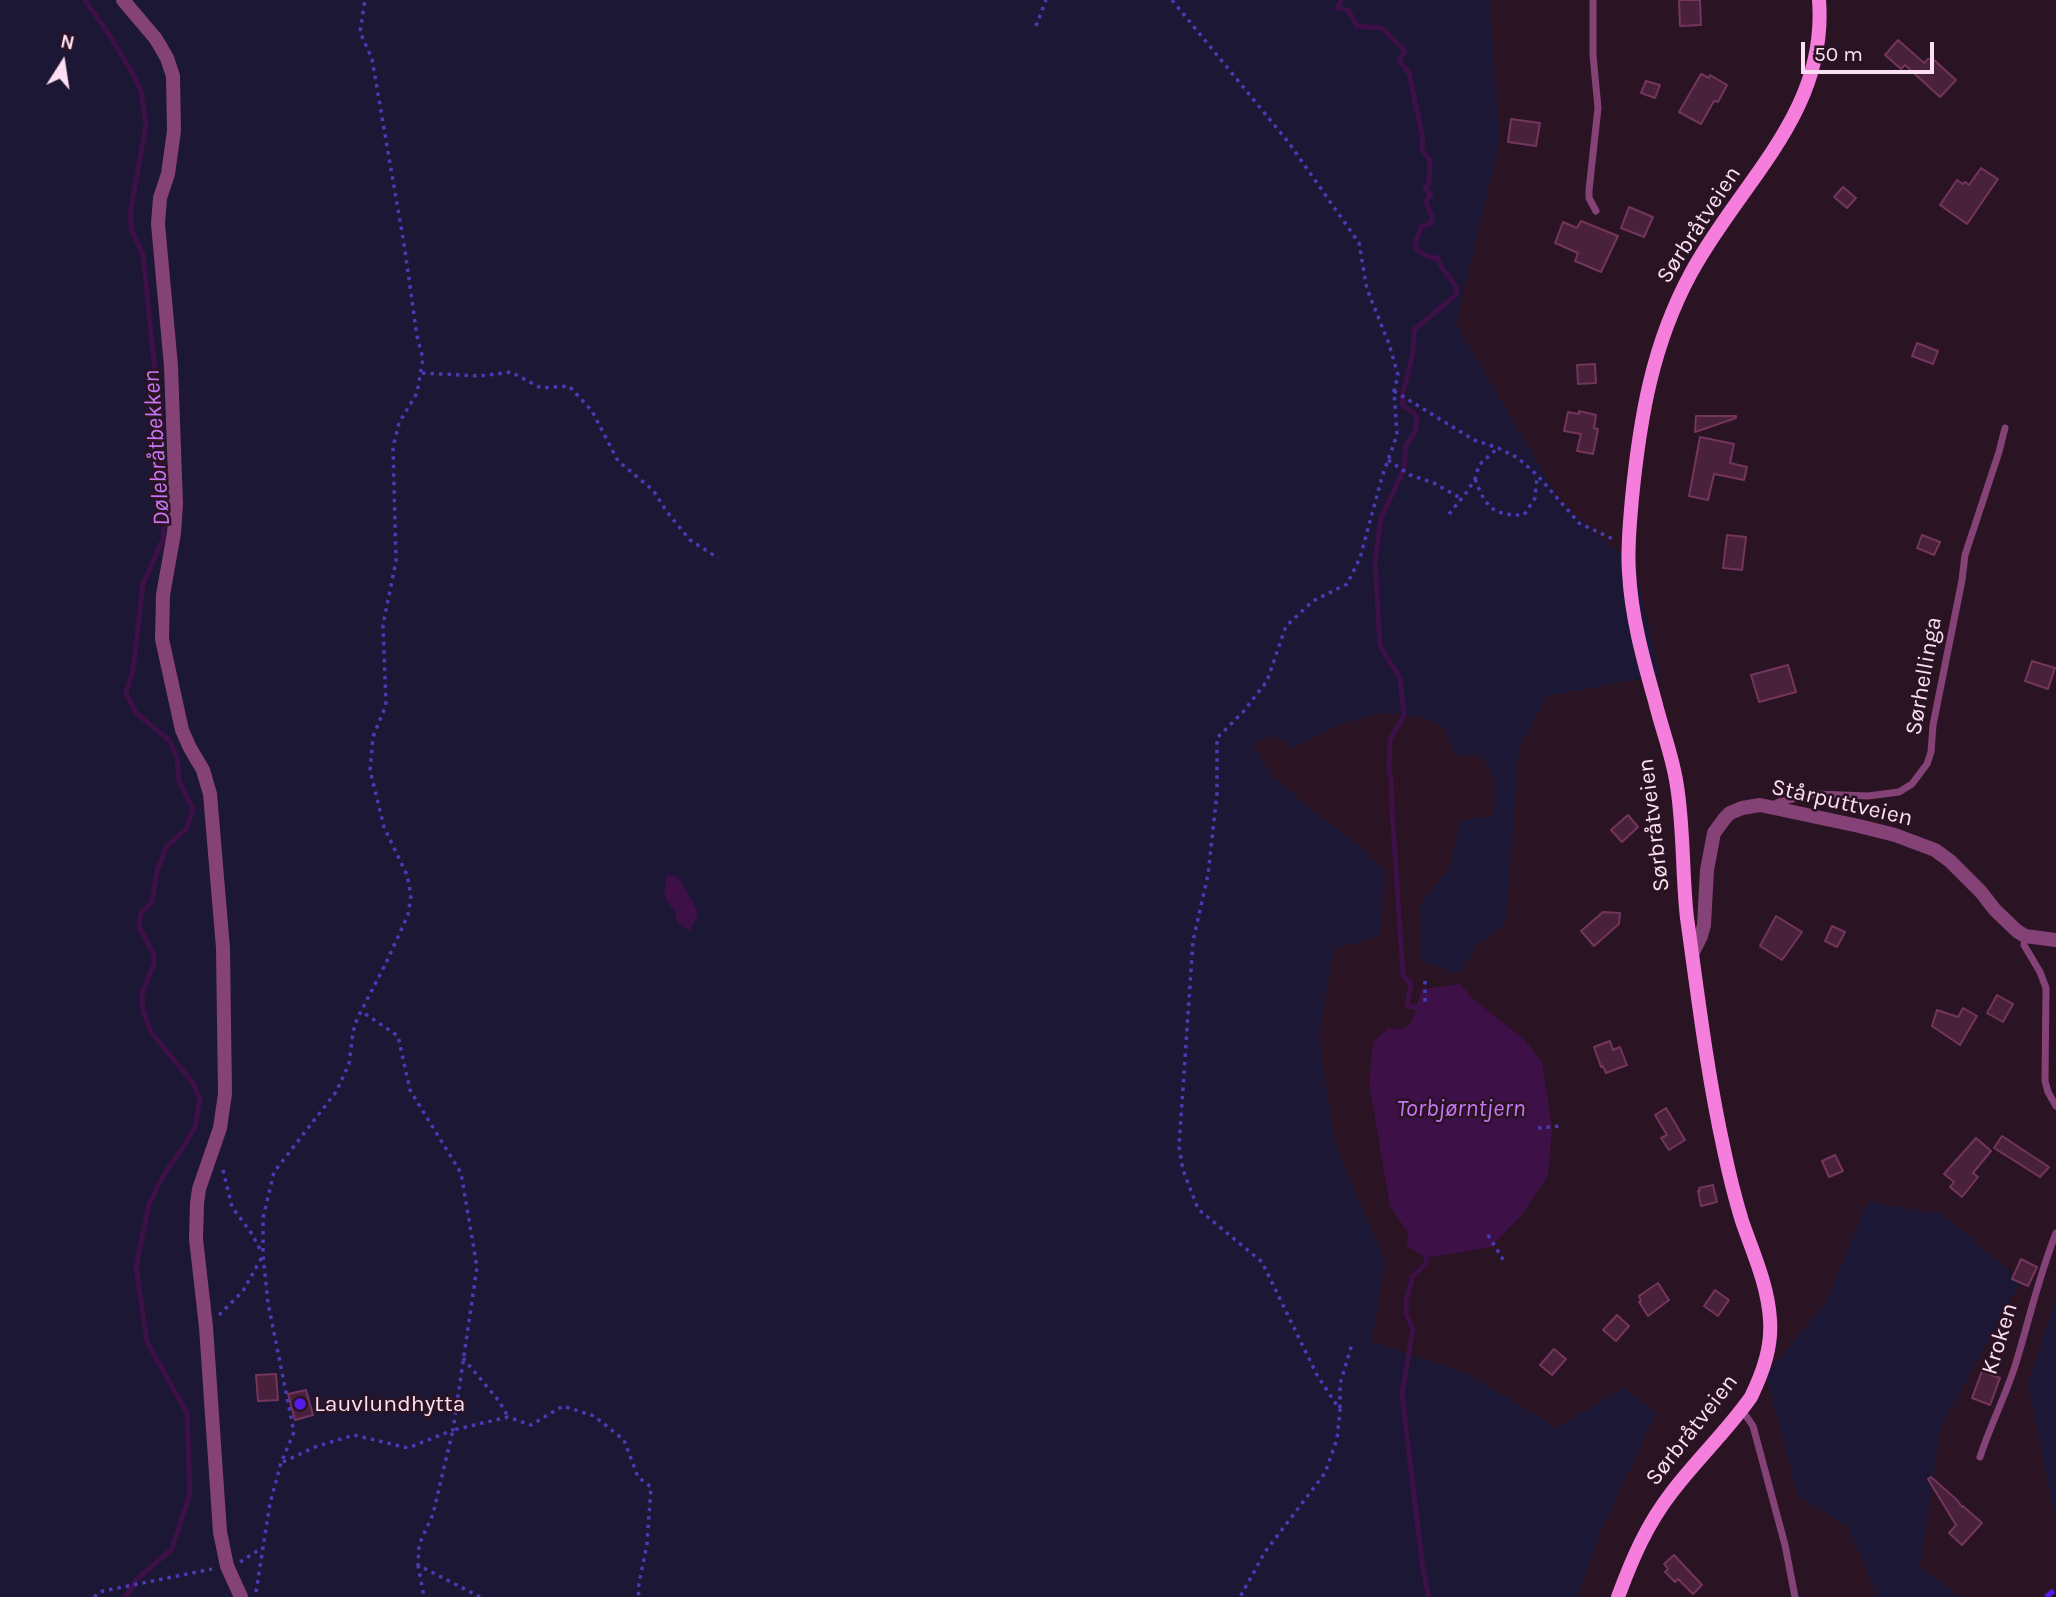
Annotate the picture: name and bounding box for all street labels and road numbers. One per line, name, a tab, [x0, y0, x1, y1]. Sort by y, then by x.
street label: Sørbråtveien	[1651, 161, 1747, 289]
street label: Sørhellinga	[1900, 615, 1948, 737]
street label: Sørbråtveien	[1632, 757, 1676, 893]
street label: Stårputtveien	[1769, 773, 1915, 833]
street label: Kroken	[1976, 1300, 2024, 1378]
street label: Sørbråtveien	[1640, 1369, 1744, 1491]

